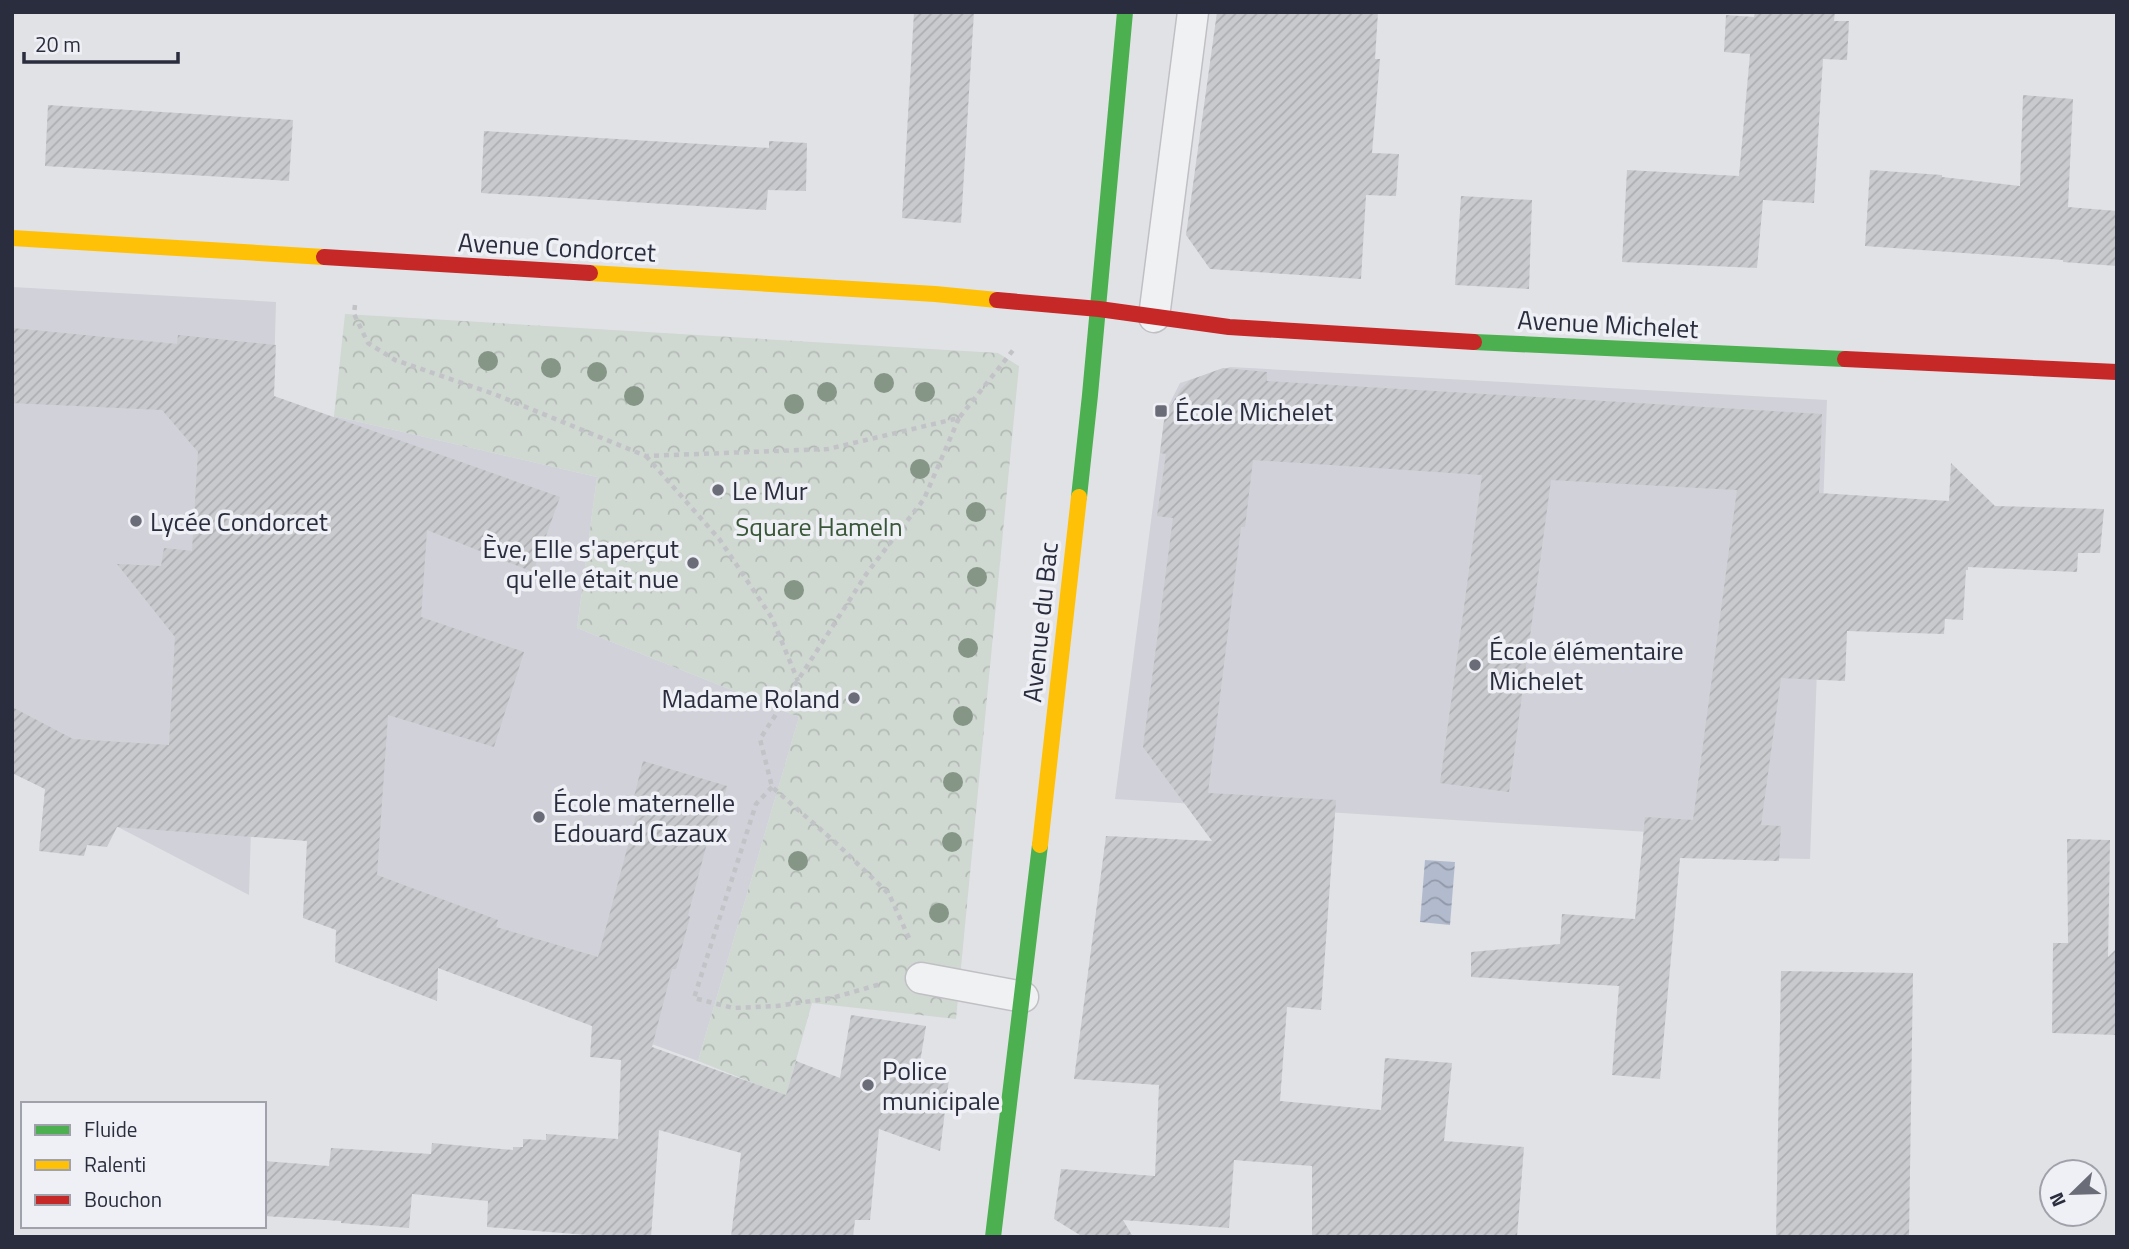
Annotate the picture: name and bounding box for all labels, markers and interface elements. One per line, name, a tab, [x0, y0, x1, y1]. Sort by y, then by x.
scale bar	[24, 21, 178, 65]
text: 20 m	[35, 28, 81, 60]
street label: Avenue Condorcet	[457, 222, 657, 272]
street label: Avenue Michelet	[1517, 300, 1699, 348]
place label: École Michelet	[1175, 392, 1333, 431]
marker: École Michelet	[1153, 403, 1169, 419]
place label: Le Mur	[732, 471, 808, 510]
marker: Le Mur	[710, 482, 726, 498]
place label: Lycée Condorcet	[150, 502, 328, 541]
park label: Square Hameln	[735, 507, 903, 546]
marker: Lycée Condorcet	[128, 513, 144, 529]
place label: Ève, Elle s'aperçut qu'elle était nue	[482, 529, 679, 598]
street label: Avenue du Bac	[1012, 540, 1068, 704]
marker: Ève, Elle s'aperçut qu'elle était nue	[685, 555, 701, 571]
place label: École élémentaire Michelet	[1489, 631, 1684, 700]
marker: École élémentaire Michelet	[1467, 657, 1483, 673]
place label: Madame Roland	[662, 679, 840, 718]
marker: Madame Roland	[846, 690, 862, 706]
place label: École maternelle Edouard Cazaux	[553, 783, 735, 852]
marker: École maternelle Edouard Cazaux	[531, 809, 547, 825]
place label: Police municipale	[882, 1051, 1000, 1120]
marker: Police municipale	[860, 1077, 876, 1093]
legend	[21, 1102, 266, 1228]
text: Fluide	[84, 1113, 137, 1145]
text: Ralenti	[84, 1148, 146, 1180]
north arrow	[2038, 1158, 2108, 1228]
text: Bouchon	[84, 1183, 162, 1215]
text: N	[2041, 1188, 2073, 1212]

